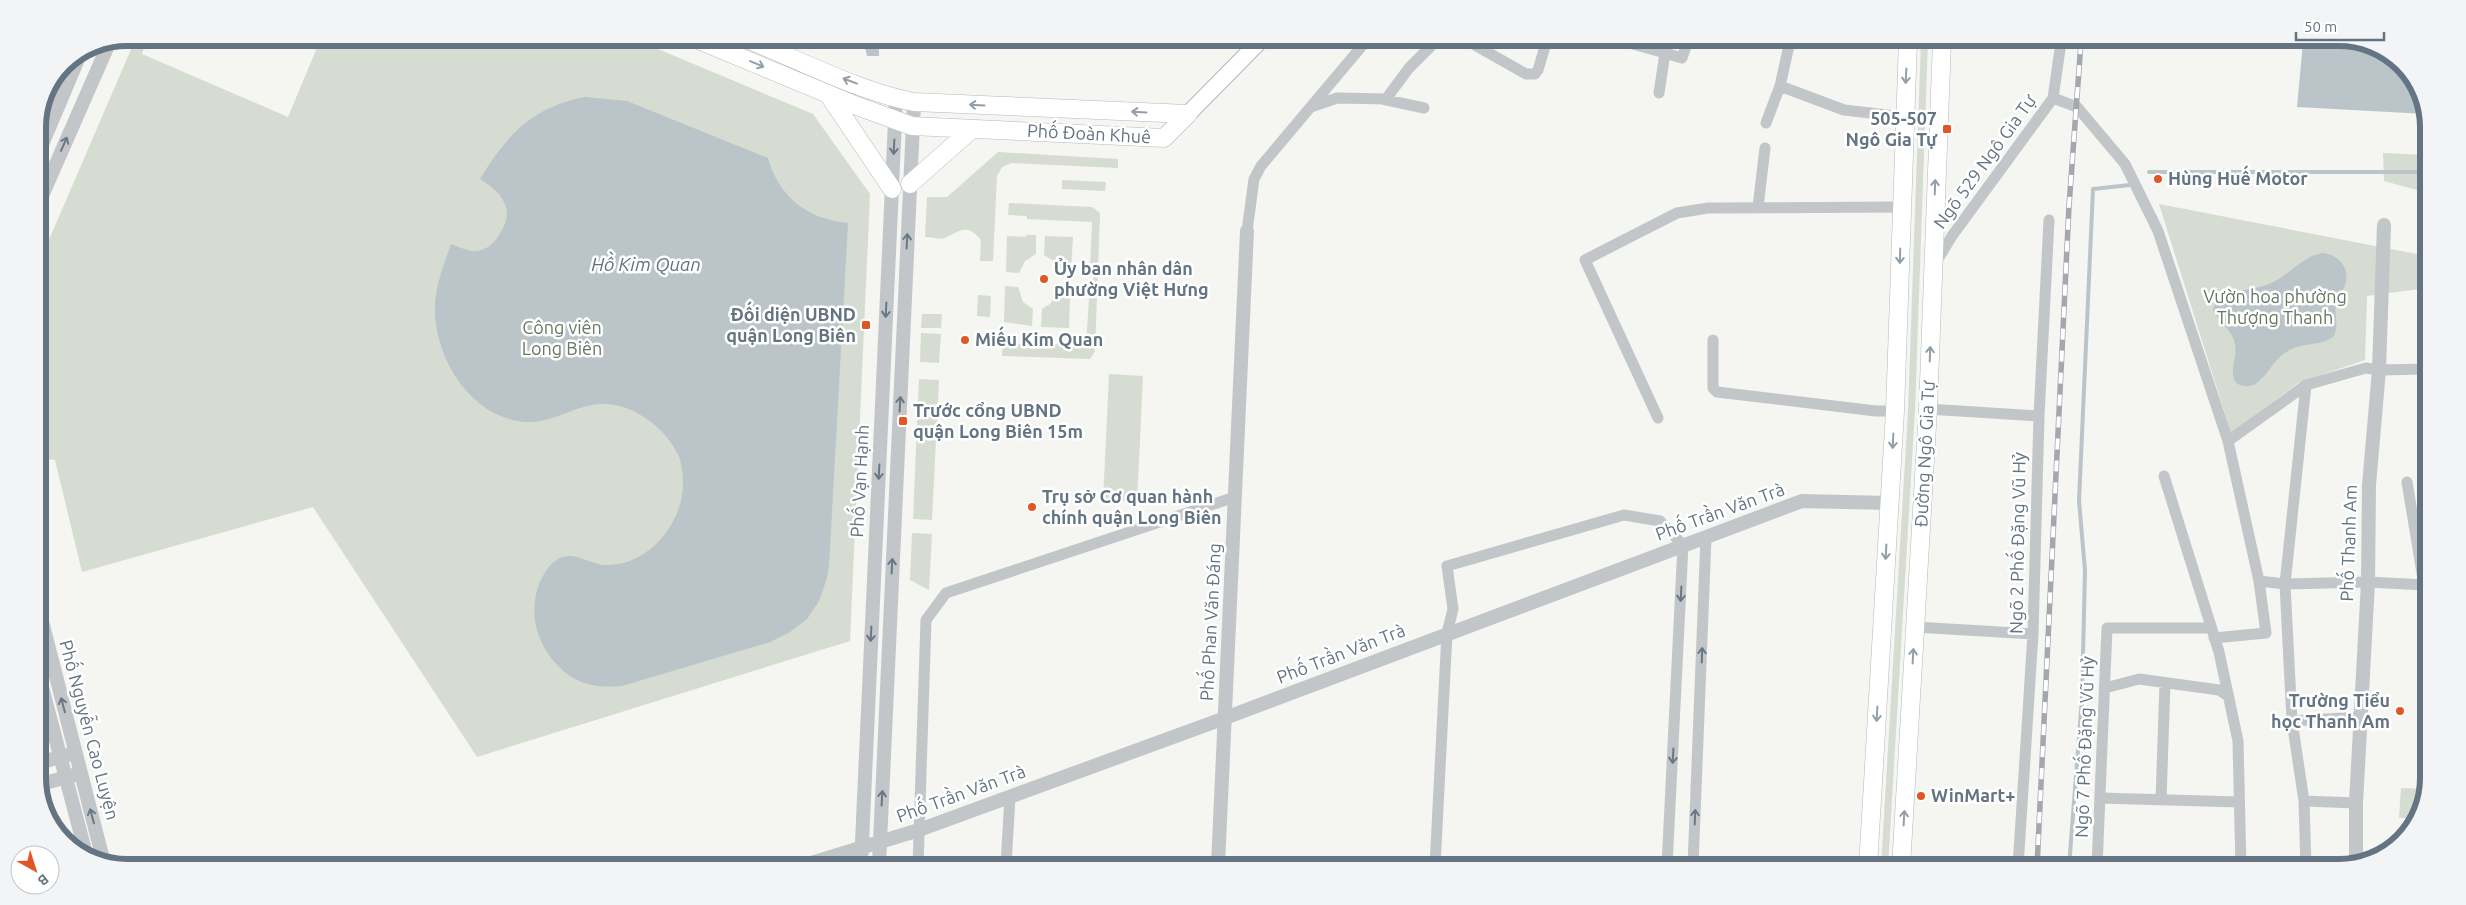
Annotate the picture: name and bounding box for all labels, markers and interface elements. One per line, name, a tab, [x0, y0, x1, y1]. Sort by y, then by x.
scale bar	[2296, 10, 2384, 42]
text: 50 m	[2304, 18, 2337, 35]
one-way arrow	[749, 60, 764, 70]
one-way arrow	[1902, 67, 1911, 83]
one-way arrow	[843, 76, 858, 85]
street label: Ngõ 529 Ngô Gia Tự	[1929, 90, 2040, 232]
one-way arrow	[969, 100, 985, 109]
one-way arrow	[1131, 108, 1147, 117]
place label: 505-507 Ngô Gia Tự	[1846, 108, 1938, 149]
street label: Phố Đoàn Khuê	[1026, 117, 1152, 146]
marker: 505-507 Ngô Gia Tự	[1941, 123, 1953, 135]
one-way arrow	[60, 137, 70, 152]
one-way arrow	[889, 139, 898, 155]
place label: Hùng Huế Motor	[2168, 165, 2308, 188]
marker: Hùng Huế Motor	[2152, 173, 2164, 185]
one-way arrow	[1930, 179, 1940, 196]
one-way arrow	[903, 234, 912, 250]
one-way arrow	[1895, 248, 1904, 264]
water label: Hồ Kim Quan	[591, 251, 701, 275]
place label: Ủy ban nhân dân phường Việt Hưng	[1054, 258, 1209, 299]
marker: Ủy ban nhân dân phường Việt Hưng	[1038, 273, 1050, 285]
park label: Vườn hoa phường Thượng Thanh	[2203, 286, 2347, 327]
place label: Đối diện UBND quận Long Biên	[726, 301, 856, 345]
one-way arrow	[882, 301, 891, 317]
park label: Công viên Long Biên	[522, 317, 602, 358]
marker: Đối diện UBND quận Long Biên	[860, 319, 872, 331]
place label: Miếu Kim Quan	[975, 326, 1103, 349]
marker: Miếu Kim Quan	[959, 334, 971, 346]
one-way arrow	[1926, 346, 1935, 362]
street label: Đường Ngô Gia Tự	[1910, 380, 1938, 528]
one-way arrow	[895, 396, 905, 412]
place label: Trước cổng UBND quận Long Biên 15m	[913, 400, 1083, 441]
marker: Trước cổng UBND quận Long Biên 15m	[897, 415, 909, 427]
street label: Phố Vạn Hạnh	[844, 424, 872, 538]
one-way arrow	[1888, 433, 1897, 449]
street label: Ngõ 2 Phố Đặng Vũ Hỷ	[2003, 452, 2030, 634]
one-way arrow	[874, 464, 883, 480]
street label: Phố Trần Văn Trà	[1652, 476, 1787, 544]
street label: Phố Thanh Am	[2334, 484, 2360, 602]
place label: Trụ sở Cơ quan hành chính quận Long Biên	[1042, 486, 1222, 527]
marker: Trụ sở Cơ quan hành chính quận Long Biên	[1026, 501, 1038, 513]
street label: Phố Phan Văn Đáng	[1193, 542, 1224, 701]
one-way arrow	[1882, 543, 1891, 559]
one-way arrow	[888, 558, 897, 574]
one-way arrow	[1676, 586, 1685, 602]
street label: Phố Trần Văn Trà	[1273, 617, 1408, 687]
one-way arrow	[867, 626, 876, 642]
street label: Phố Nguyễn Cao Luyện	[56, 637, 126, 822]
one-way arrow	[1697, 647, 1706, 663]
one-way arrow	[1909, 648, 1918, 664]
street label: Ngõ 7 Phố Đặng Vũ Hỷ	[2068, 656, 2098, 838]
place label: Trường Tiểu học Thanh Am	[2271, 690, 2390, 731]
one-way arrow	[58, 698, 68, 714]
marker: Trường Tiểu học Thanh Am	[2394, 705, 2406, 717]
one-way arrow	[1872, 706, 1881, 722]
one-way arrow	[1668, 748, 1677, 764]
street label: Phố Trần Văn Trà	[893, 758, 1028, 826]
place label: WinMart+	[1931, 785, 2015, 805]
marker: WinMart+	[1915, 790, 1927, 802]
one-way arrow	[877, 791, 886, 807]
one-way arrow	[87, 808, 96, 824]
one-way arrow	[1691, 810, 1700, 826]
one-way arrow	[1900, 810, 1909, 826]
north arrow	[10, 845, 60, 895]
text: B	[35, 871, 52, 889]

